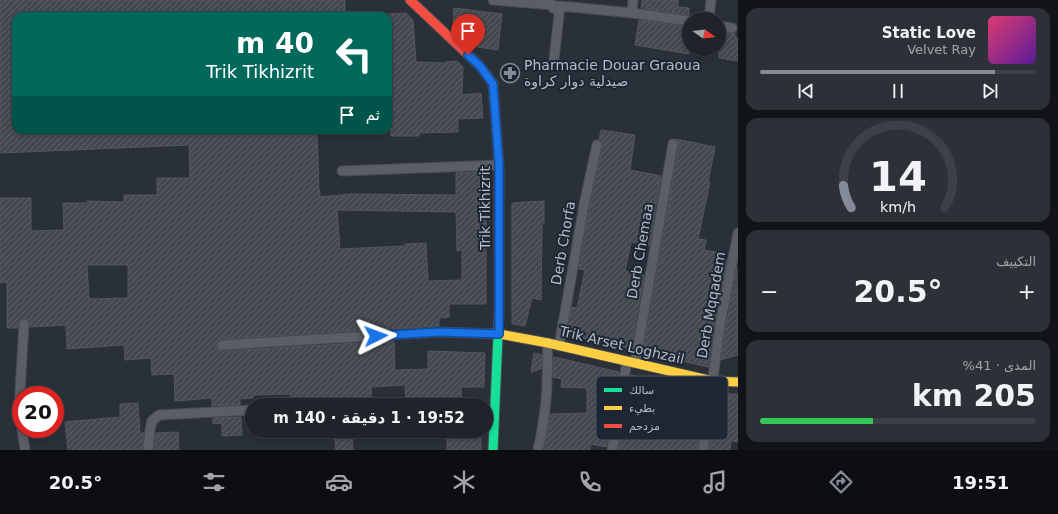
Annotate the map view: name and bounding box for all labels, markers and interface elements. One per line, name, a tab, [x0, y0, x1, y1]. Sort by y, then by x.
north arrow	[682, 12, 726, 56]
map controls	[682, 12, 726, 56]
pin	[451, 14, 485, 55]
icon: arrive	[457, 20, 479, 42]
text: Static Love	[882, 24, 976, 42]
text: 40 m	[236, 27, 314, 60]
icon: left	[328, 28, 380, 80]
text: Velvet Ray	[907, 42, 976, 57]
place label: Pharmacie Douar Graoua صيدلية دوار كراوة	[524, 57, 700, 90]
text: Trik Tikhizrit	[206, 61, 314, 82]
pharmacy icon: Pharmacie Douar Graoua صيدلية دوار كراوة	[499, 62, 521, 84]
icon: previous	[795, 80, 817, 102]
icon: pause	[887, 80, 909, 102]
icon: next	[979, 80, 1001, 102]
icon: arrive	[336, 104, 358, 126]
text: ثم	[366, 106, 380, 124]
text: 14	[869, 152, 927, 201]
street label: Trik Tikhizrit	[477, 165, 493, 251]
text: km/h	[880, 199, 916, 215]
street label: Derb Chorfa	[548, 200, 578, 286]
street label: Derb Chemaa	[624, 202, 656, 300]
street label: Derb Mqqadem	[694, 250, 728, 360]
text: التكييف	[996, 254, 1036, 269]
text: 20.5°	[853, 274, 943, 309]
text: −	[760, 279, 778, 304]
text: +	[1018, 279, 1036, 304]
position arrow	[355, 315, 397, 357]
street label: Trik Arset Loghzail	[557, 323, 686, 367]
text: المدى · 41%	[963, 358, 1036, 373]
legend	[596, 376, 728, 440]
text: 205 km	[912, 378, 1036, 413]
text: سالك	[629, 384, 654, 397]
speed limit sign: 20	[12, 386, 64, 438]
text: بطيء	[629, 402, 655, 415]
text: 19:52 · 1 دقيقة · 140 m	[273, 409, 465, 427]
text: مزدحم	[629, 420, 660, 433]
icon: filters	[200, 468, 228, 496]
icon: car	[325, 468, 353, 496]
icon: climate	[450, 468, 478, 496]
icon: phone	[576, 468, 604, 496]
icon: music	[701, 468, 729, 496]
icon: directions	[827, 468, 855, 496]
text: 20.5°	[49, 472, 102, 493]
text: 19:51	[952, 472, 1009, 493]

